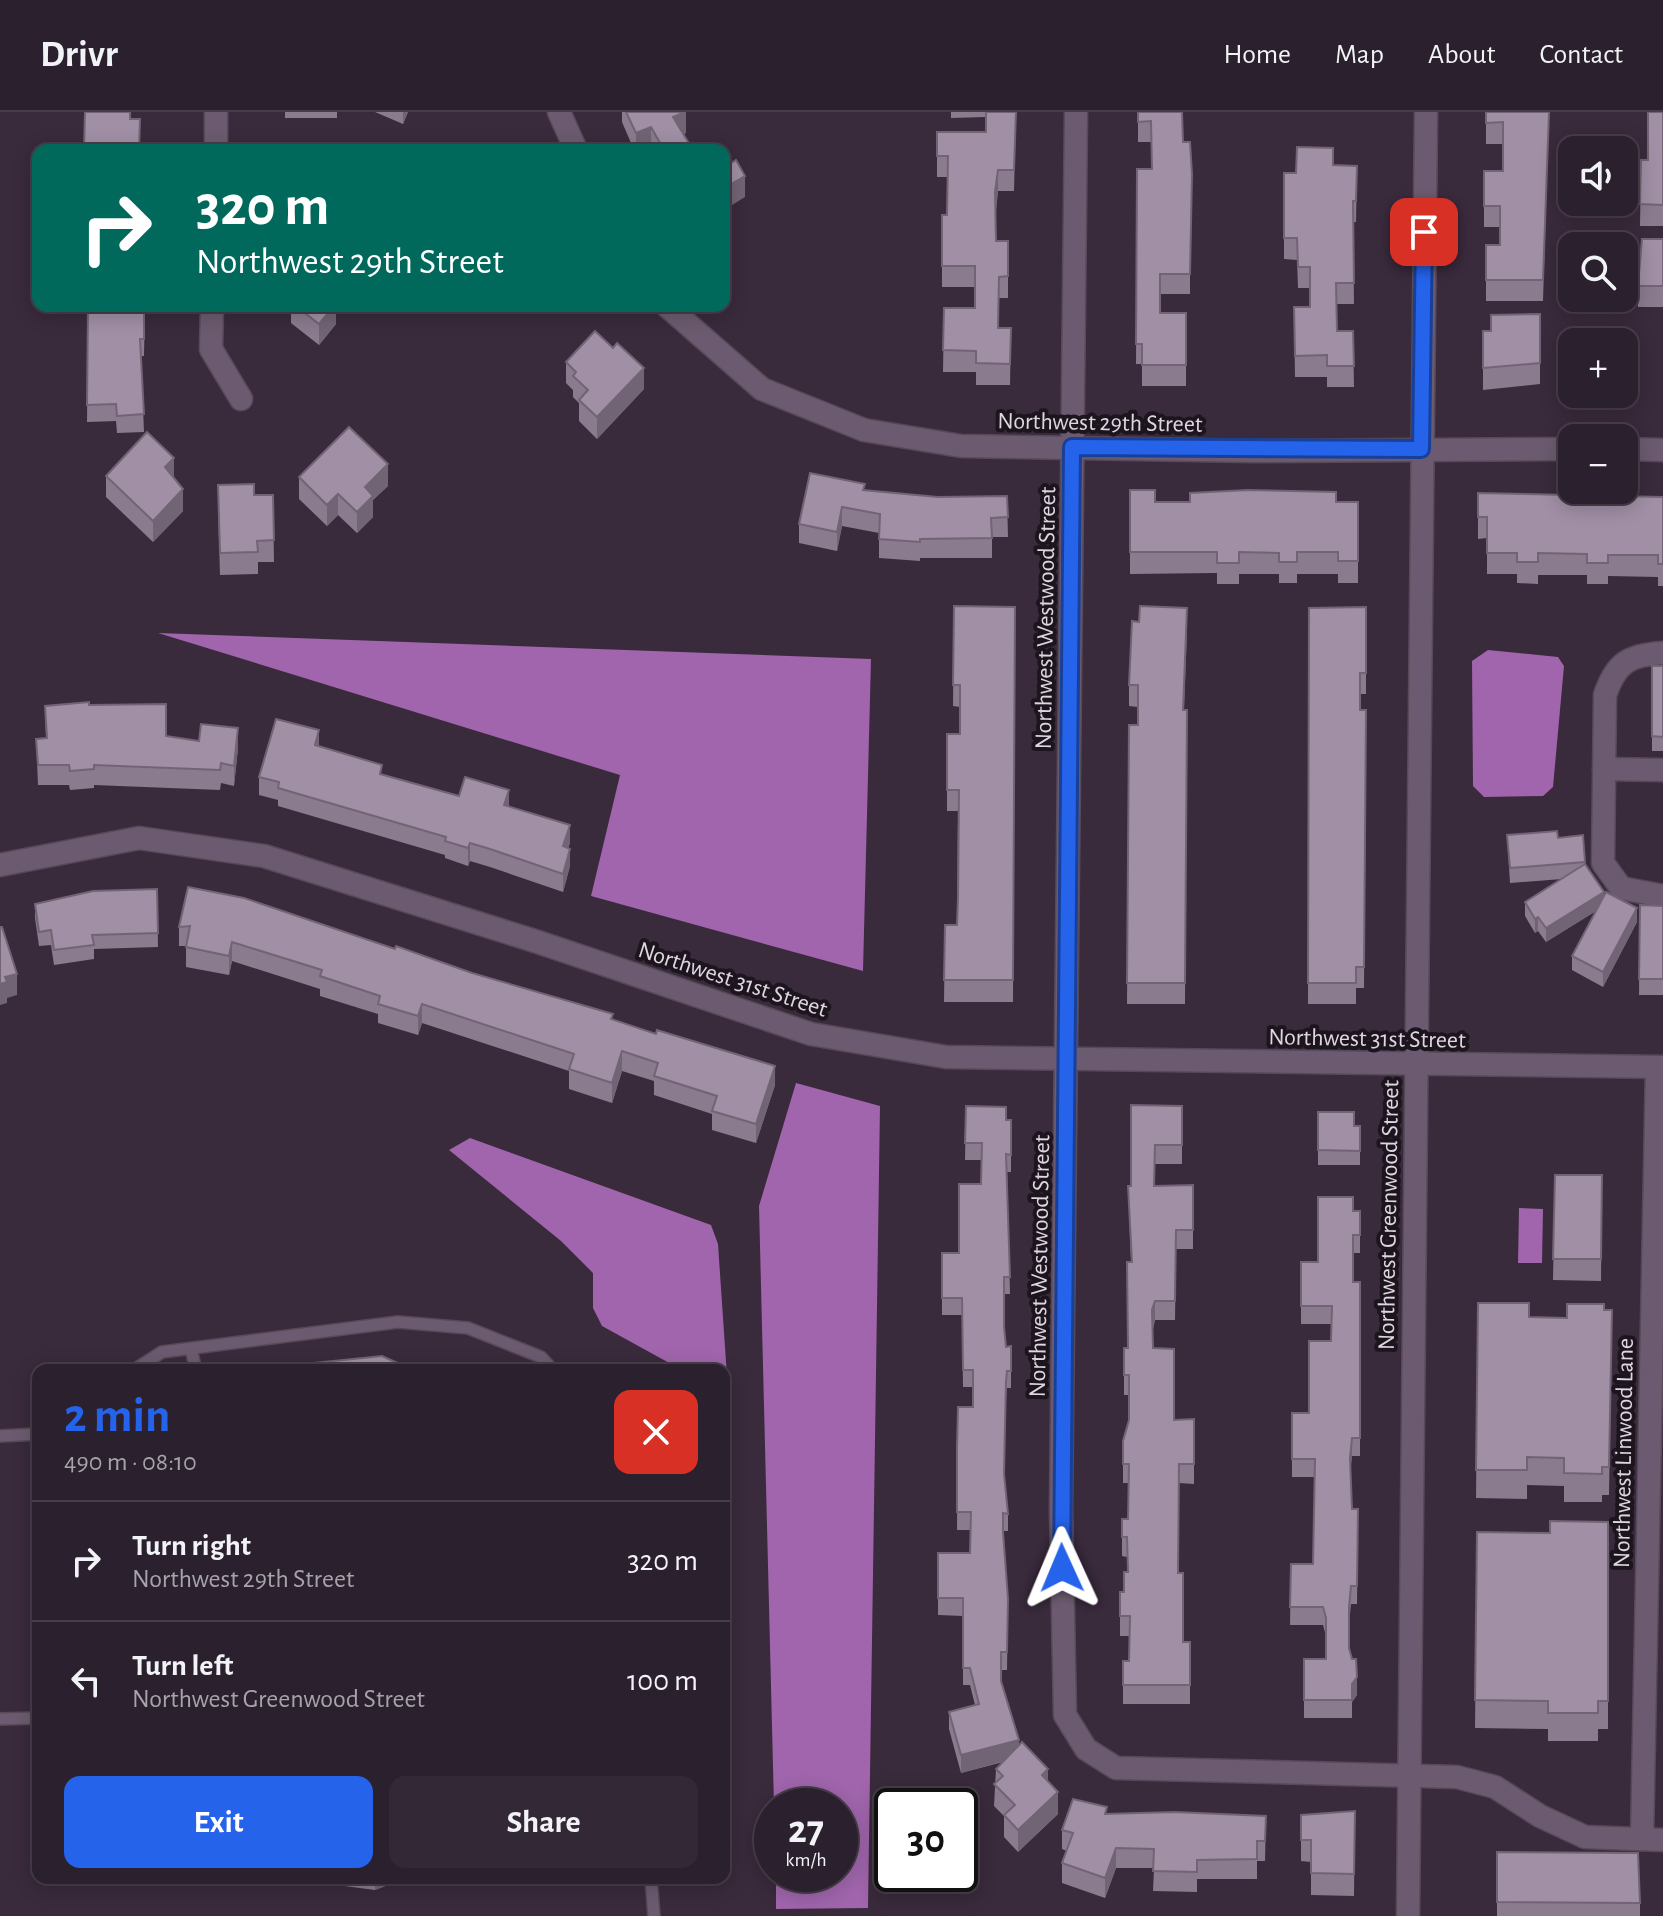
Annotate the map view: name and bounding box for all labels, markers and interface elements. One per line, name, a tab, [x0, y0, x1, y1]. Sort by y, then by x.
text: Drivr	[40, 36, 118, 74]
text: Home	[1224, 41, 1291, 69]
text: Map	[1335, 41, 1384, 69]
text: About	[1428, 41, 1496, 69]
text: Contact	[1540, 41, 1623, 69]
map controls	[1558, 136, 1638, 504]
button: sound	[1558, 136, 1638, 216]
icon: right	[64, 176, 168, 280]
text: 320 m	[196, 179, 329, 235]
pin	[1390, 198, 1458, 266]
icon: arrive	[1402, 210, 1446, 254]
button: search	[1558, 232, 1638, 312]
text: Northwest 29th Street	[196, 244, 504, 280]
button: +	[1558, 328, 1638, 408]
street label: Northwest 29th Street	[997, 409, 1203, 437]
button: −	[1558, 424, 1638, 504]
street label: Northwest Westwood Street	[1032, 486, 1060, 749]
street label: Northwest 31st Street	[635, 938, 831, 1022]
street label: Northwest 31st Street	[1268, 1025, 1466, 1053]
street label: Northwest Greenwood Street	[1375, 1079, 1403, 1350]
street label: Northwest Westwood Street	[1026, 1134, 1054, 1397]
street label: Northwest Linwood Lane	[1610, 1338, 1638, 1568]
button: close	[614, 1390, 698, 1474]
text: 2 min	[64, 1393, 171, 1441]
text: 490 m · 08:10	[64, 1449, 197, 1475]
position arrow	[1020, 1526, 1104, 1610]
text: Turn right	[132, 1531, 251, 1561]
icon: right	[64, 1539, 108, 1583]
text: 320 m	[627, 1546, 698, 1576]
text: Northwest 29th Street	[132, 1566, 354, 1592]
text: Turn left	[132, 1651, 233, 1681]
icon: left	[64, 1659, 108, 1703]
text: 100 m	[627, 1666, 698, 1696]
text: Northwest Greenwood Street	[132, 1686, 425, 1712]
button: Exit	[64, 1776, 373, 1868]
button: Share	[389, 1776, 698, 1868]
speed limit sign: 30	[874, 1788, 978, 1892]
text: 27	[788, 1810, 824, 1850]
text: km/h	[785, 1850, 827, 1870]

